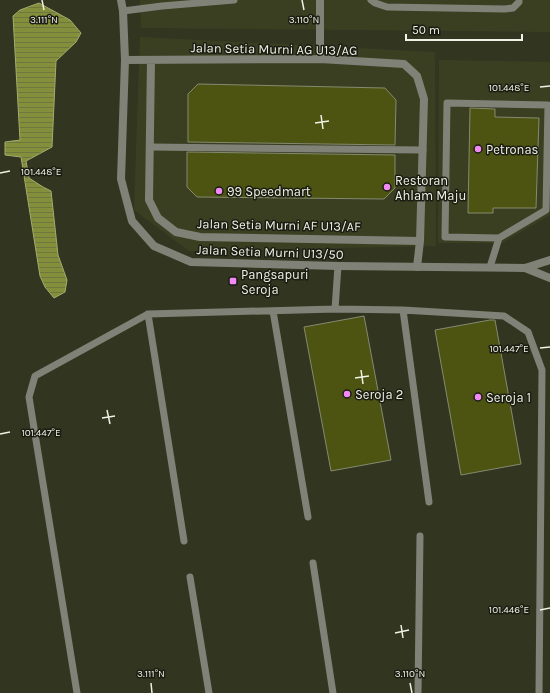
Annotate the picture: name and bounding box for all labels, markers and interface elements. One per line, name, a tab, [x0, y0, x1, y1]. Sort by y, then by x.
text: 3.111°N	[30, 14, 58, 26]
text: 3.110°N	[289, 14, 319, 26]
scale bar	[406, 16, 522, 42]
text: 50 m	[412, 23, 440, 37]
street label: Jalan Setia Murni AG U13/AG	[190, 40, 358, 58]
text: 101.448°E	[489, 82, 529, 94]
place label: Petronas	[486, 142, 539, 157]
marker: Petronas	[473, 144, 483, 154]
text: 101.448°E	[21, 166, 61, 178]
place label: Restoran Ahlam Maju	[395, 173, 466, 203]
marker: Restoran Ahlam Maju	[382, 182, 392, 192]
place label: 99 Speedmart	[227, 184, 311, 199]
marker: 99 Speedmart	[214, 186, 224, 196]
street label: Jalan Setia Murni AF U13/AF	[197, 216, 361, 234]
street label: Jalan Setia Murni U13/50	[196, 242, 344, 262]
place label: Pangsapuri Seroja	[241, 267, 309, 297]
marker: Pangsapuri Seroja	[228, 276, 238, 286]
text: 101.447°E	[489, 343, 529, 355]
place label: Seroja 2	[355, 387, 403, 402]
marker: Seroja 2	[342, 389, 352, 399]
place label: Seroja 1	[486, 390, 531, 405]
marker: Seroja 1	[473, 392, 483, 402]
text: 101.447°E	[21, 427, 61, 439]
text: 101.446°E	[489, 604, 529, 616]
text: 3.111°N	[137, 668, 165, 680]
text: 3.110°N	[395, 668, 425, 680]

